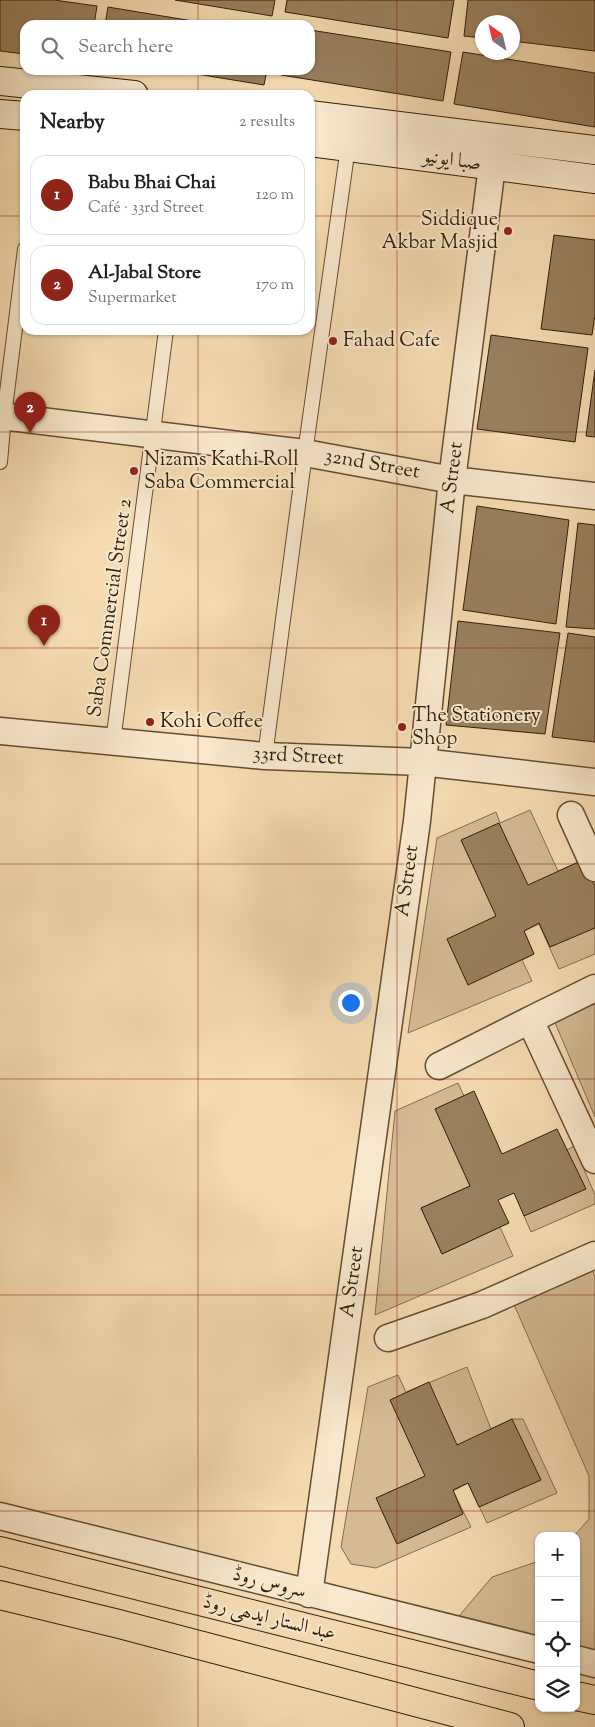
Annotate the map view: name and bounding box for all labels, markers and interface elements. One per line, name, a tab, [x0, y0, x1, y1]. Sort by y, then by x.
north arrow	[475, 15, 520, 60]
search box	[20, 20, 315, 75]
icon: search	[38, 34, 66, 62]
text: Search here	[78, 34, 173, 61]
text: Nearby	[40, 108, 105, 138]
text: 2 results	[239, 111, 295, 134]
street label: صبا ایونیو	[419, 142, 483, 179]
text: Babu Bhai Chai	[88, 170, 216, 197]
text: 1	[54, 184, 60, 207]
text: 120 m	[256, 184, 294, 207]
text: Café · 33rd Street	[88, 197, 204, 220]
place label: Siddique Akbar Masjid	[381, 206, 498, 258]
marker: Siddique Akbar Masjid	[502, 225, 514, 237]
text: Al-Jabal Store	[88, 260, 201, 287]
text: 2	[53, 274, 61, 297]
text: 170 m	[256, 274, 294, 297]
text: Supermarket	[88, 287, 177, 310]
place label: Fahad Cafe	[343, 327, 440, 356]
marker: Fahad Cafe	[327, 335, 339, 347]
pin: 2	[14, 392, 46, 433]
street label: A Street	[434, 440, 472, 516]
street label: 32nd Street	[322, 442, 422, 488]
place label: Nizams Kathi Roll Saba Commercial	[144, 446, 299, 498]
marker: Nizams Kathi Roll Saba Commercial	[128, 465, 140, 477]
street label: Saba Commercial Street 2	[81, 497, 141, 719]
pin: 1	[28, 605, 60, 646]
place label: The Stationery Shop	[412, 702, 541, 754]
place label: Kohi Coffee	[160, 708, 263, 737]
marker: Kohi Coffee	[144, 716, 156, 728]
marker: The Stationery Shop	[396, 721, 408, 733]
street label: 33rd Street	[252, 740, 344, 774]
street label: A Street	[389, 843, 427, 919]
your location	[338, 990, 364, 1016]
street label: A Street	[334, 1244, 372, 1320]
map controls	[535, 1532, 580, 1712]
button: +	[535, 1532, 580, 1577]
street label: سروس روڈ	[229, 1561, 309, 1607]
button: −	[535, 1577, 580, 1622]
street label: عبد الستار ایدھی روڈ	[199, 1588, 339, 1650]
button: locate	[535, 1622, 580, 1667]
button: layers	[535, 1667, 580, 1712]

